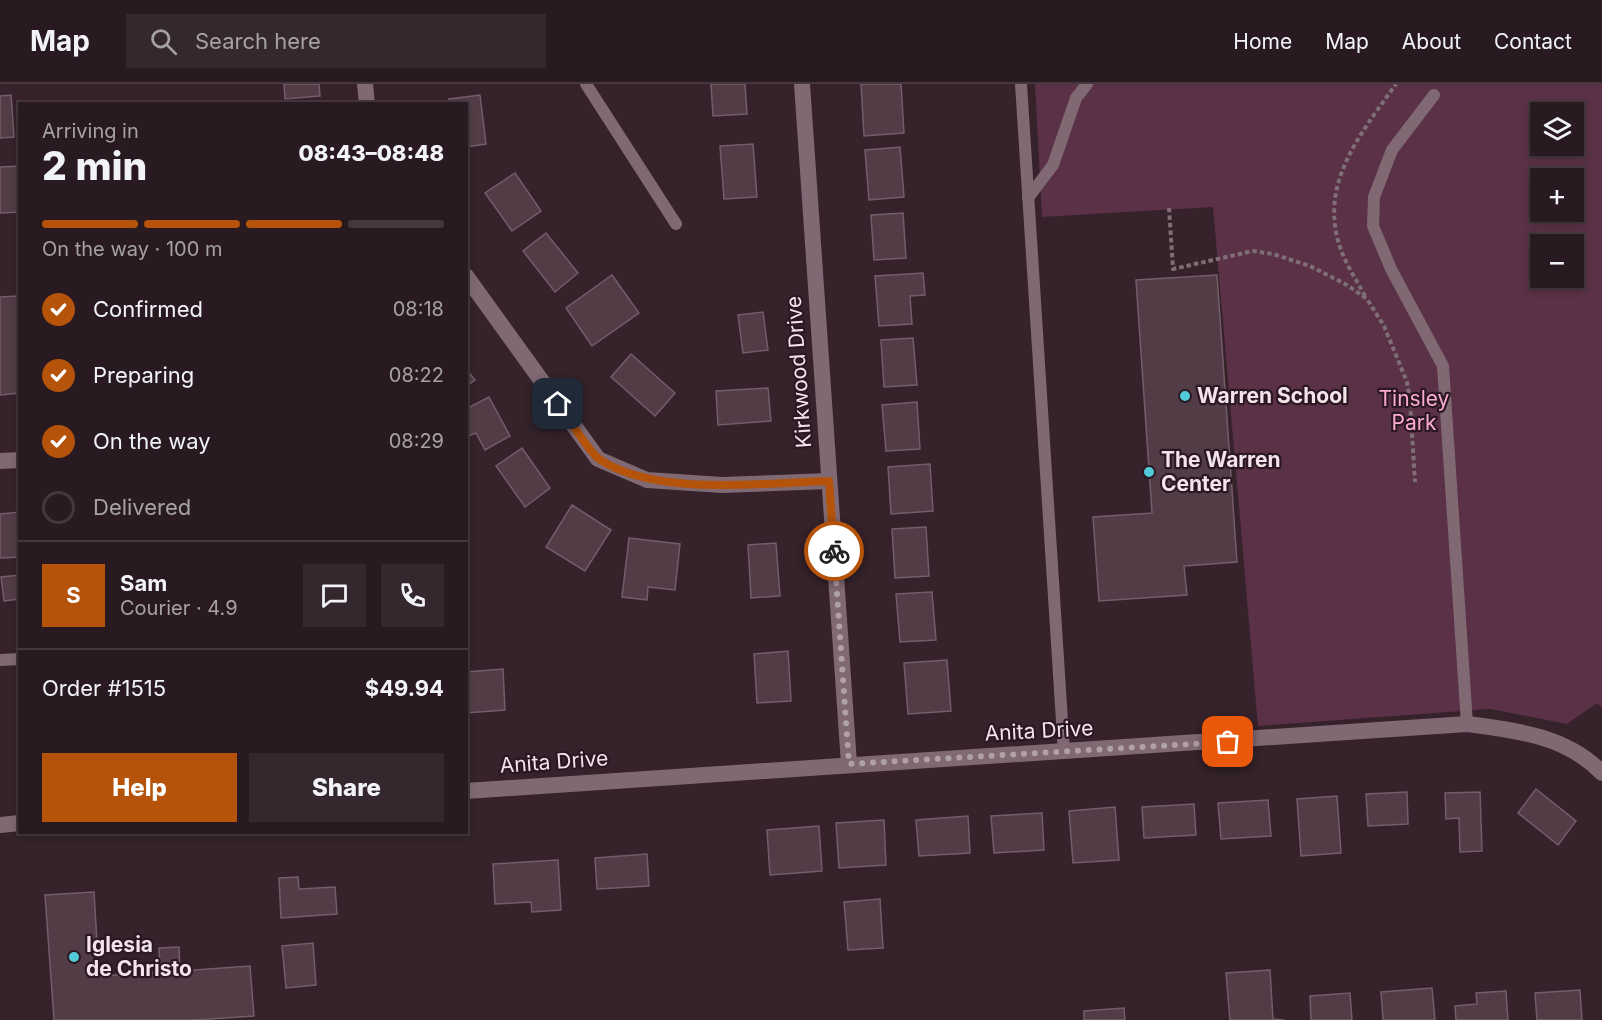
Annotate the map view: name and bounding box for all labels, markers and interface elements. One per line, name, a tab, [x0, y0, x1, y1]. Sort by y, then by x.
search box	[126, 14, 546, 68]
text: Map	[30, 24, 90, 58]
icon: search	[147, 25, 180, 58]
text: Search here	[195, 28, 321, 54]
text: Home	[1233, 29, 1292, 54]
text: Map	[1325, 29, 1369, 54]
text: About	[1402, 29, 1461, 54]
text: Contact	[1494, 29, 1572, 54]
map controls	[1530, 102, 1584, 288]
button: layers	[1530, 102, 1584, 156]
text: Arriving in	[42, 119, 139, 143]
text: 08:43–08:48	[298, 140, 444, 166]
text: 2 min	[42, 142, 147, 189]
button: +	[1530, 168, 1584, 222]
button: −	[1530, 234, 1584, 288]
text: On the way · 100 m	[42, 237, 222, 261]
icon: check	[42, 293, 75, 326]
street label: Kirkwood Drive	[781, 295, 816, 449]
text: Confirmed	[93, 296, 203, 322]
text: 08:18	[393, 297, 444, 321]
icon: check	[42, 359, 75, 392]
text: Preparing	[93, 362, 194, 388]
text: 08:22	[389, 363, 444, 387]
pin	[532, 378, 583, 429]
place label: Warren School	[1197, 383, 1348, 408]
park label: Tinsley Park	[1379, 386, 1450, 435]
icon: home	[541, 387, 574, 420]
marker: Warren School	[1178, 389, 1192, 403]
icon: check	[42, 425, 75, 458]
text: On the way	[93, 428, 211, 454]
text: 08:29	[389, 429, 444, 453]
place label: The Warren Center	[1161, 447, 1281, 496]
marker: The Warren Center	[1142, 465, 1156, 479]
text: Delivered	[93, 494, 191, 520]
courier	[804, 521, 864, 581]
icon: bike	[818, 535, 851, 568]
button: chat	[303, 564, 366, 627]
button: phone	[381, 564, 444, 627]
text: Sam	[120, 570, 167, 596]
text: S	[66, 582, 81, 608]
text: Courier · 4.9	[120, 596, 238, 620]
text: Order #1515	[42, 675, 166, 701]
text: $49.94	[365, 675, 444, 701]
street label: Anita Drive	[984, 715, 1094, 746]
pin	[1202, 716, 1253, 767]
icon: bag	[1211, 725, 1244, 758]
street label: Anita Drive	[499, 745, 609, 778]
button: Help	[42, 753, 237, 822]
button: Share	[249, 753, 444, 822]
place label: Iglesia de Christo	[86, 932, 192, 981]
marker: Iglesia de Christo	[67, 950, 81, 964]

